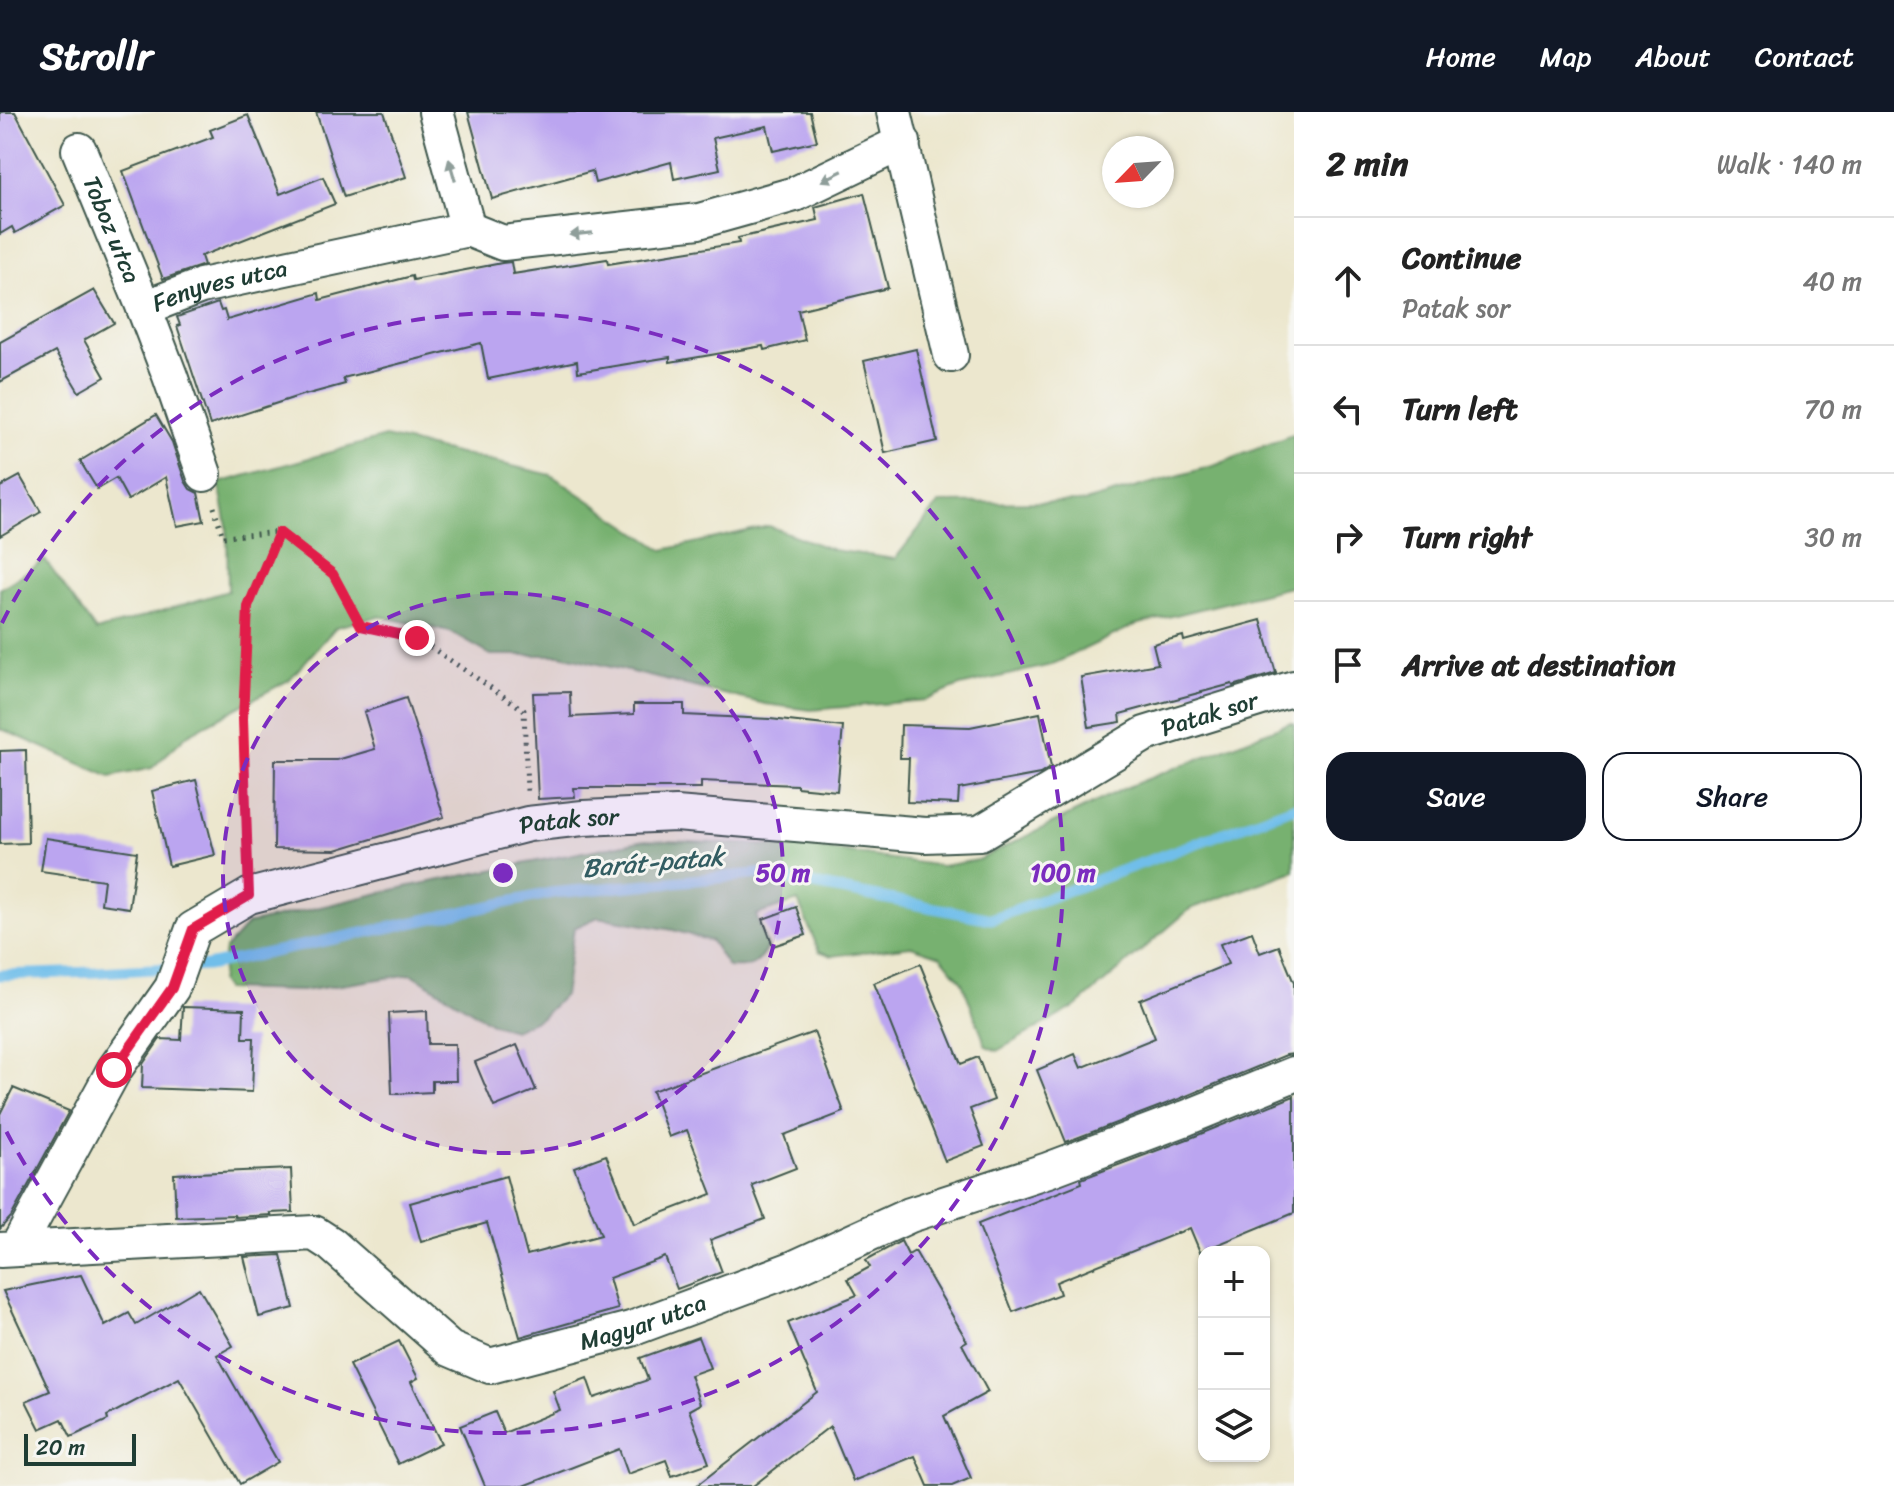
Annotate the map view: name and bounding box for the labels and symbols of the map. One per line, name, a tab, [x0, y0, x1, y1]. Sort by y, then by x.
north arrow	[1102, 136, 1174, 208]
one-way arrow	[445, 158, 458, 182]
street label: Toboz utca	[71, 169, 153, 290]
one-way arrow	[821, 169, 844, 183]
one-way arrow	[568, 228, 593, 241]
street label: Fenyves utca	[146, 247, 291, 324]
route end	[399, 620, 435, 656]
street label: Patak sor	[1155, 679, 1265, 749]
street label: Patak sor	[514, 795, 622, 847]
water label: Barát-patak	[580, 833, 729, 891]
text: 50 m	[756, 852, 811, 894]
text: 100 m	[1030, 852, 1096, 894]
centre of rings	[489, 859, 517, 887]
route start	[96, 1052, 132, 1088]
street label: Magyar utca	[575, 1282, 713, 1363]
scale bar	[24, 1430, 136, 1466]

